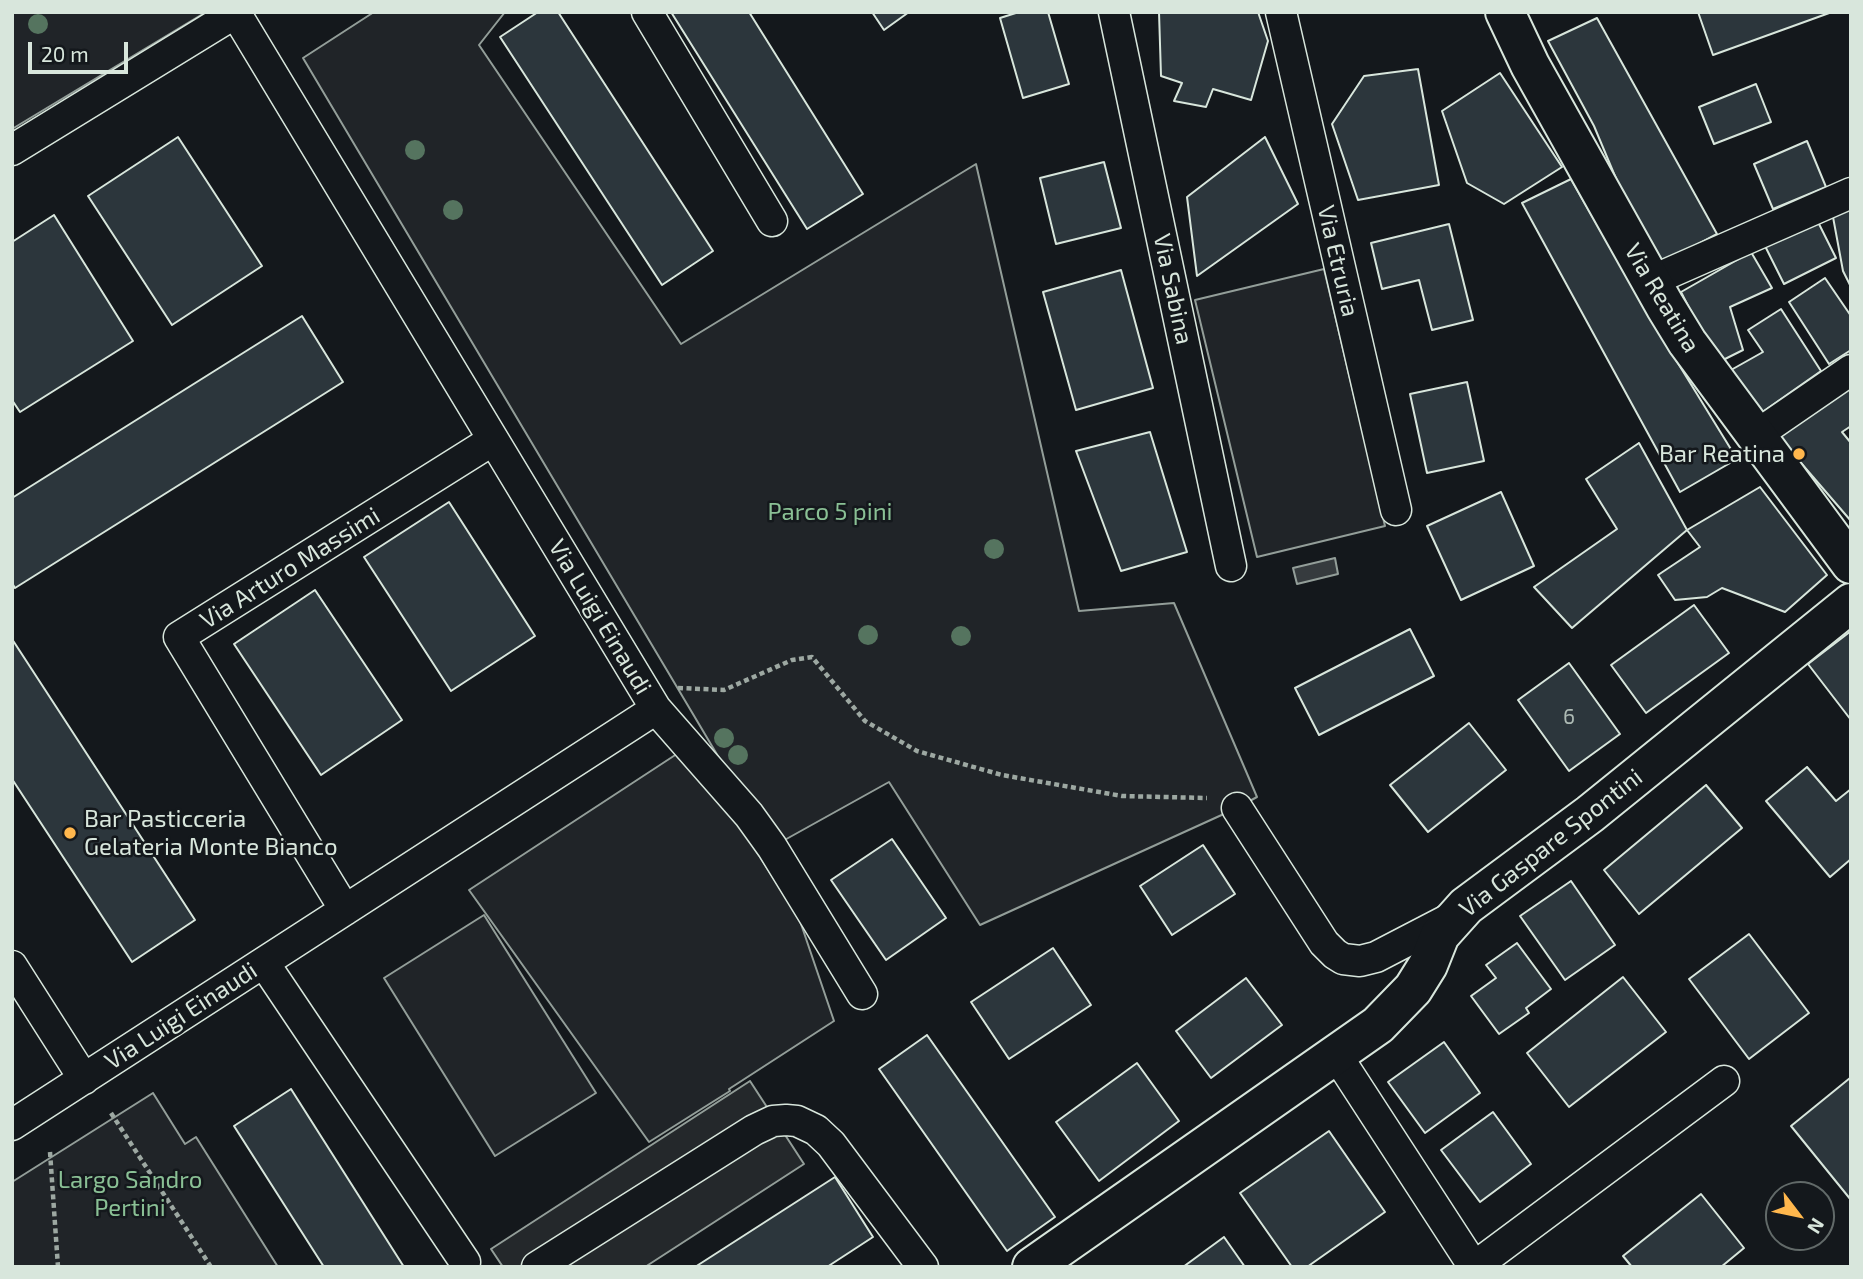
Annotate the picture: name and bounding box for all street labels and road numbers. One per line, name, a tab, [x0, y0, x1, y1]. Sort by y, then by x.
street label: Via Etruria	[1311, 202, 1365, 320]
street label: Via Sabina	[1147, 231, 1199, 347]
street label: Via Reatina	[1618, 238, 1706, 358]
street label: Via Arturo Massimi	[195, 501, 385, 635]
street label: Via Luigi Einaudi	[542, 534, 658, 700]
street label: Via Gaspare Spontini	[1454, 763, 1648, 923]
street label: Via Luigi Einaudi	[99, 956, 263, 1076]

